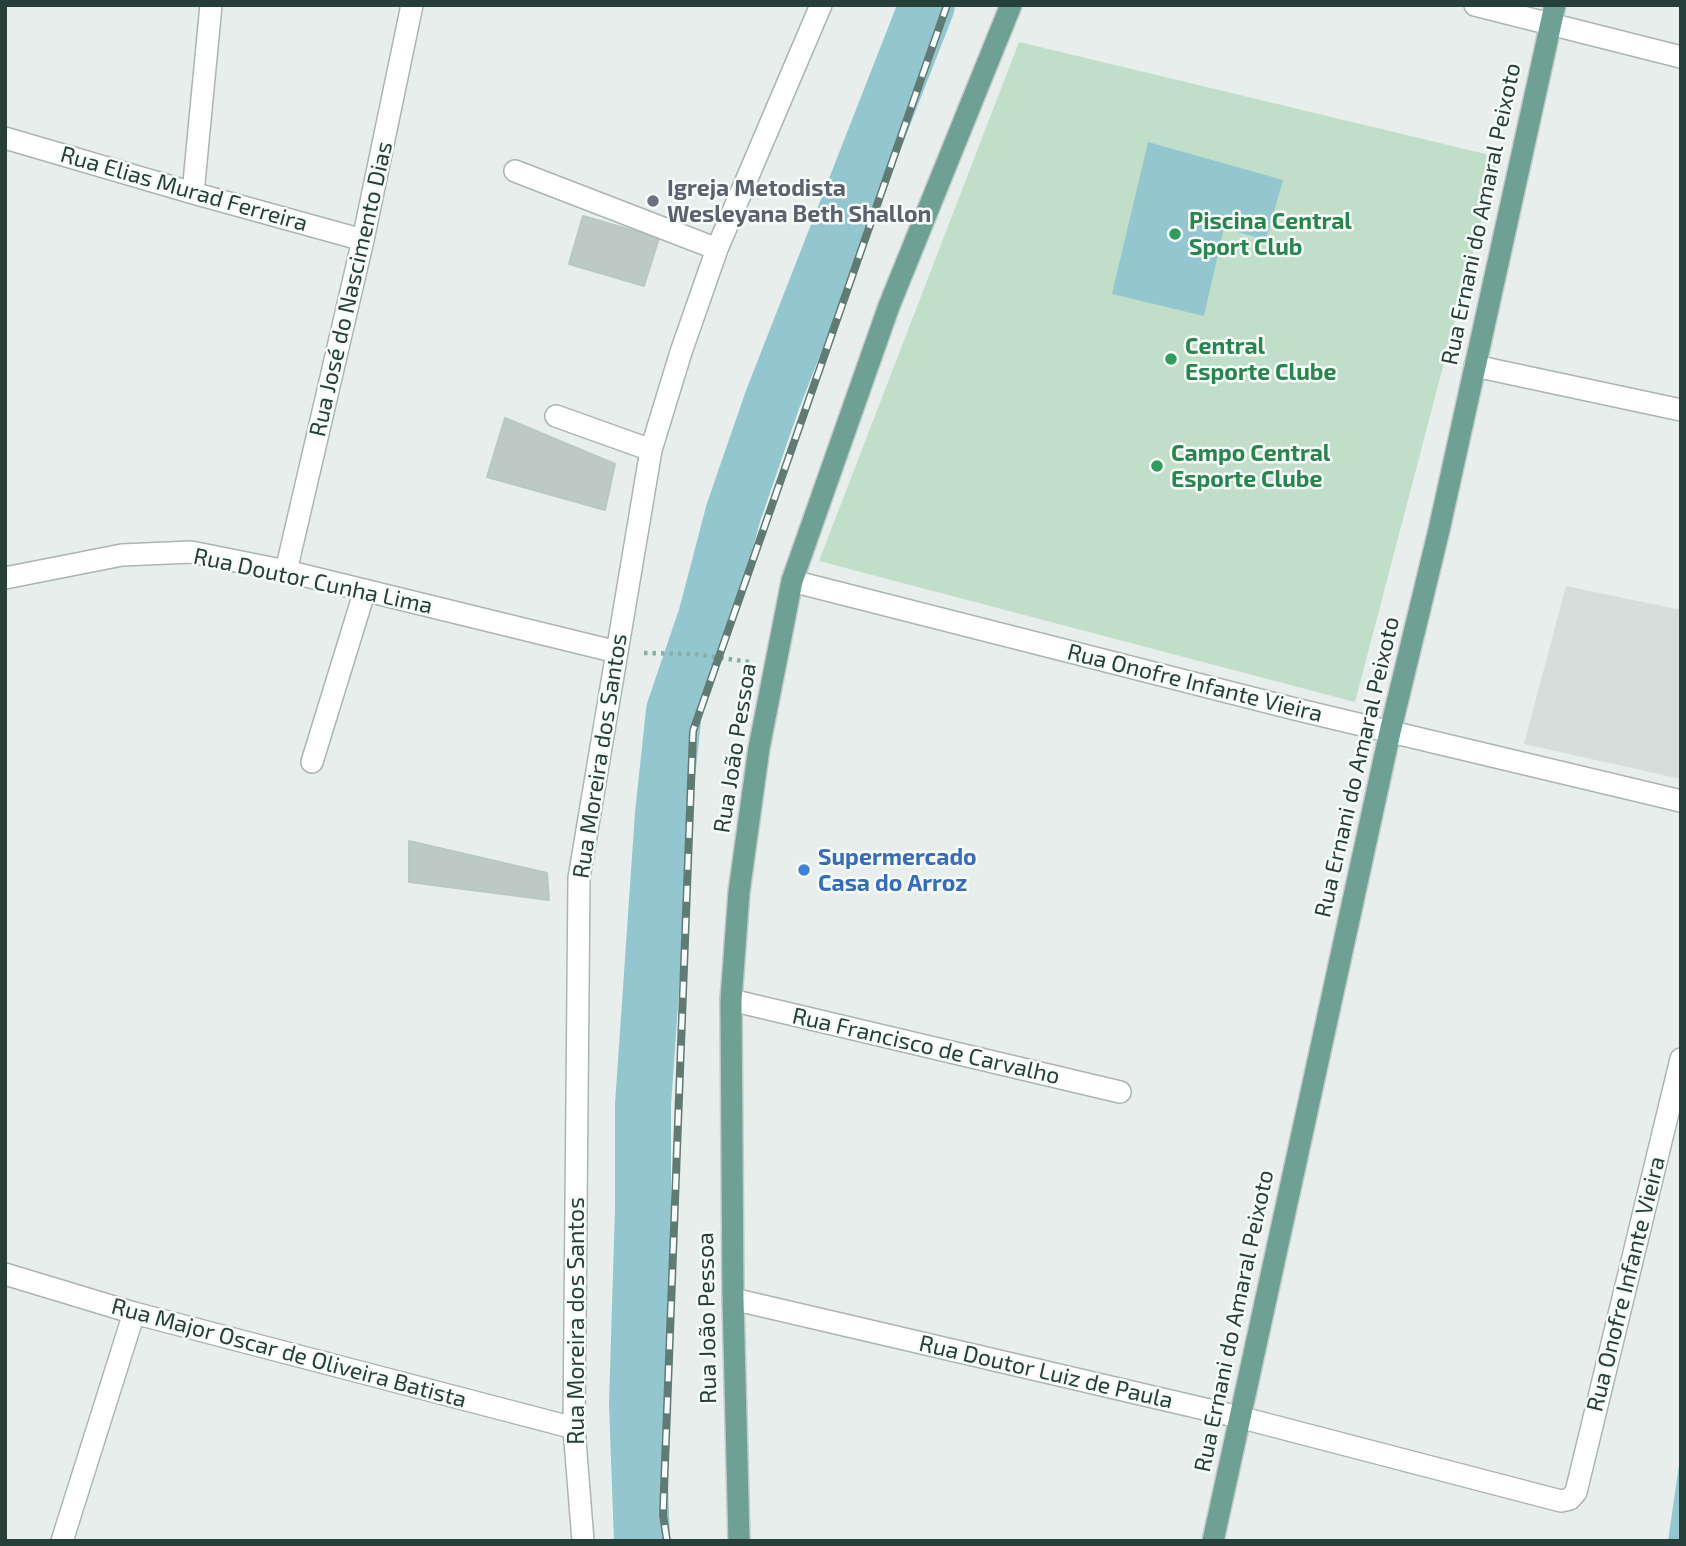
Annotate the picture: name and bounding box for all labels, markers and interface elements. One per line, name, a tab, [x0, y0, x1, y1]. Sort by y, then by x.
street label: Rua Ernani do Amaral Peixoto	[1435, 61, 1527, 367]
street label: Rua José do Nascimento Dias	[304, 139, 398, 439]
street label: Rua Elias Murad Ferreira	[57, 140, 311, 238]
place label: Igreja Metodista Wesleyana Beth Shallon	[667, 174, 931, 228]
marker: Igreja Metodista Wesleyana Beth Shallon	[645, 193, 661, 209]
place label: Piscina Central Sport Club	[1189, 207, 1352, 261]
marker: Piscina Central Sport Club	[1167, 226, 1183, 242]
place label: Central Esporte Clube	[1185, 332, 1336, 386]
marker: Central Esporte Clube	[1163, 351, 1179, 367]
place label: Campo Central Esporte Clube	[1171, 439, 1330, 493]
marker: Campo Central Esporte Clube	[1149, 458, 1165, 474]
street label: Rua Doutor Cunha Lima	[191, 542, 435, 620]
street label: Rua Ernani do Amaral Peixoto	[1309, 614, 1405, 920]
street label: Rua Moreira dos Santos	[567, 631, 633, 881]
street label: Rua Onofre Infante Vieira	[1065, 638, 1325, 728]
street label: Rua João Pessoa	[708, 661, 762, 835]
place label: Supermercado Casa do Arroz	[818, 843, 977, 897]
marker: Supermercado Casa do Arroz	[796, 862, 812, 878]
street label: Rua Francisco de Carvalho	[790, 1002, 1062, 1090]
street label: Rua Onofre Infante Vieira	[1581, 1154, 1671, 1414]
street label: Rua Ernani do Amaral Peixoto	[1188, 1168, 1280, 1474]
street label: Rua Moreira dos Santos	[562, 1197, 590, 1445]
street label: Rua João Pessoa	[692, 1232, 722, 1404]
street label: Rua Major Oscar de Oliveira Batista	[108, 1292, 470, 1414]
street label: Rua Doutor Luiz de Paula	[916, 1329, 1176, 1415]

